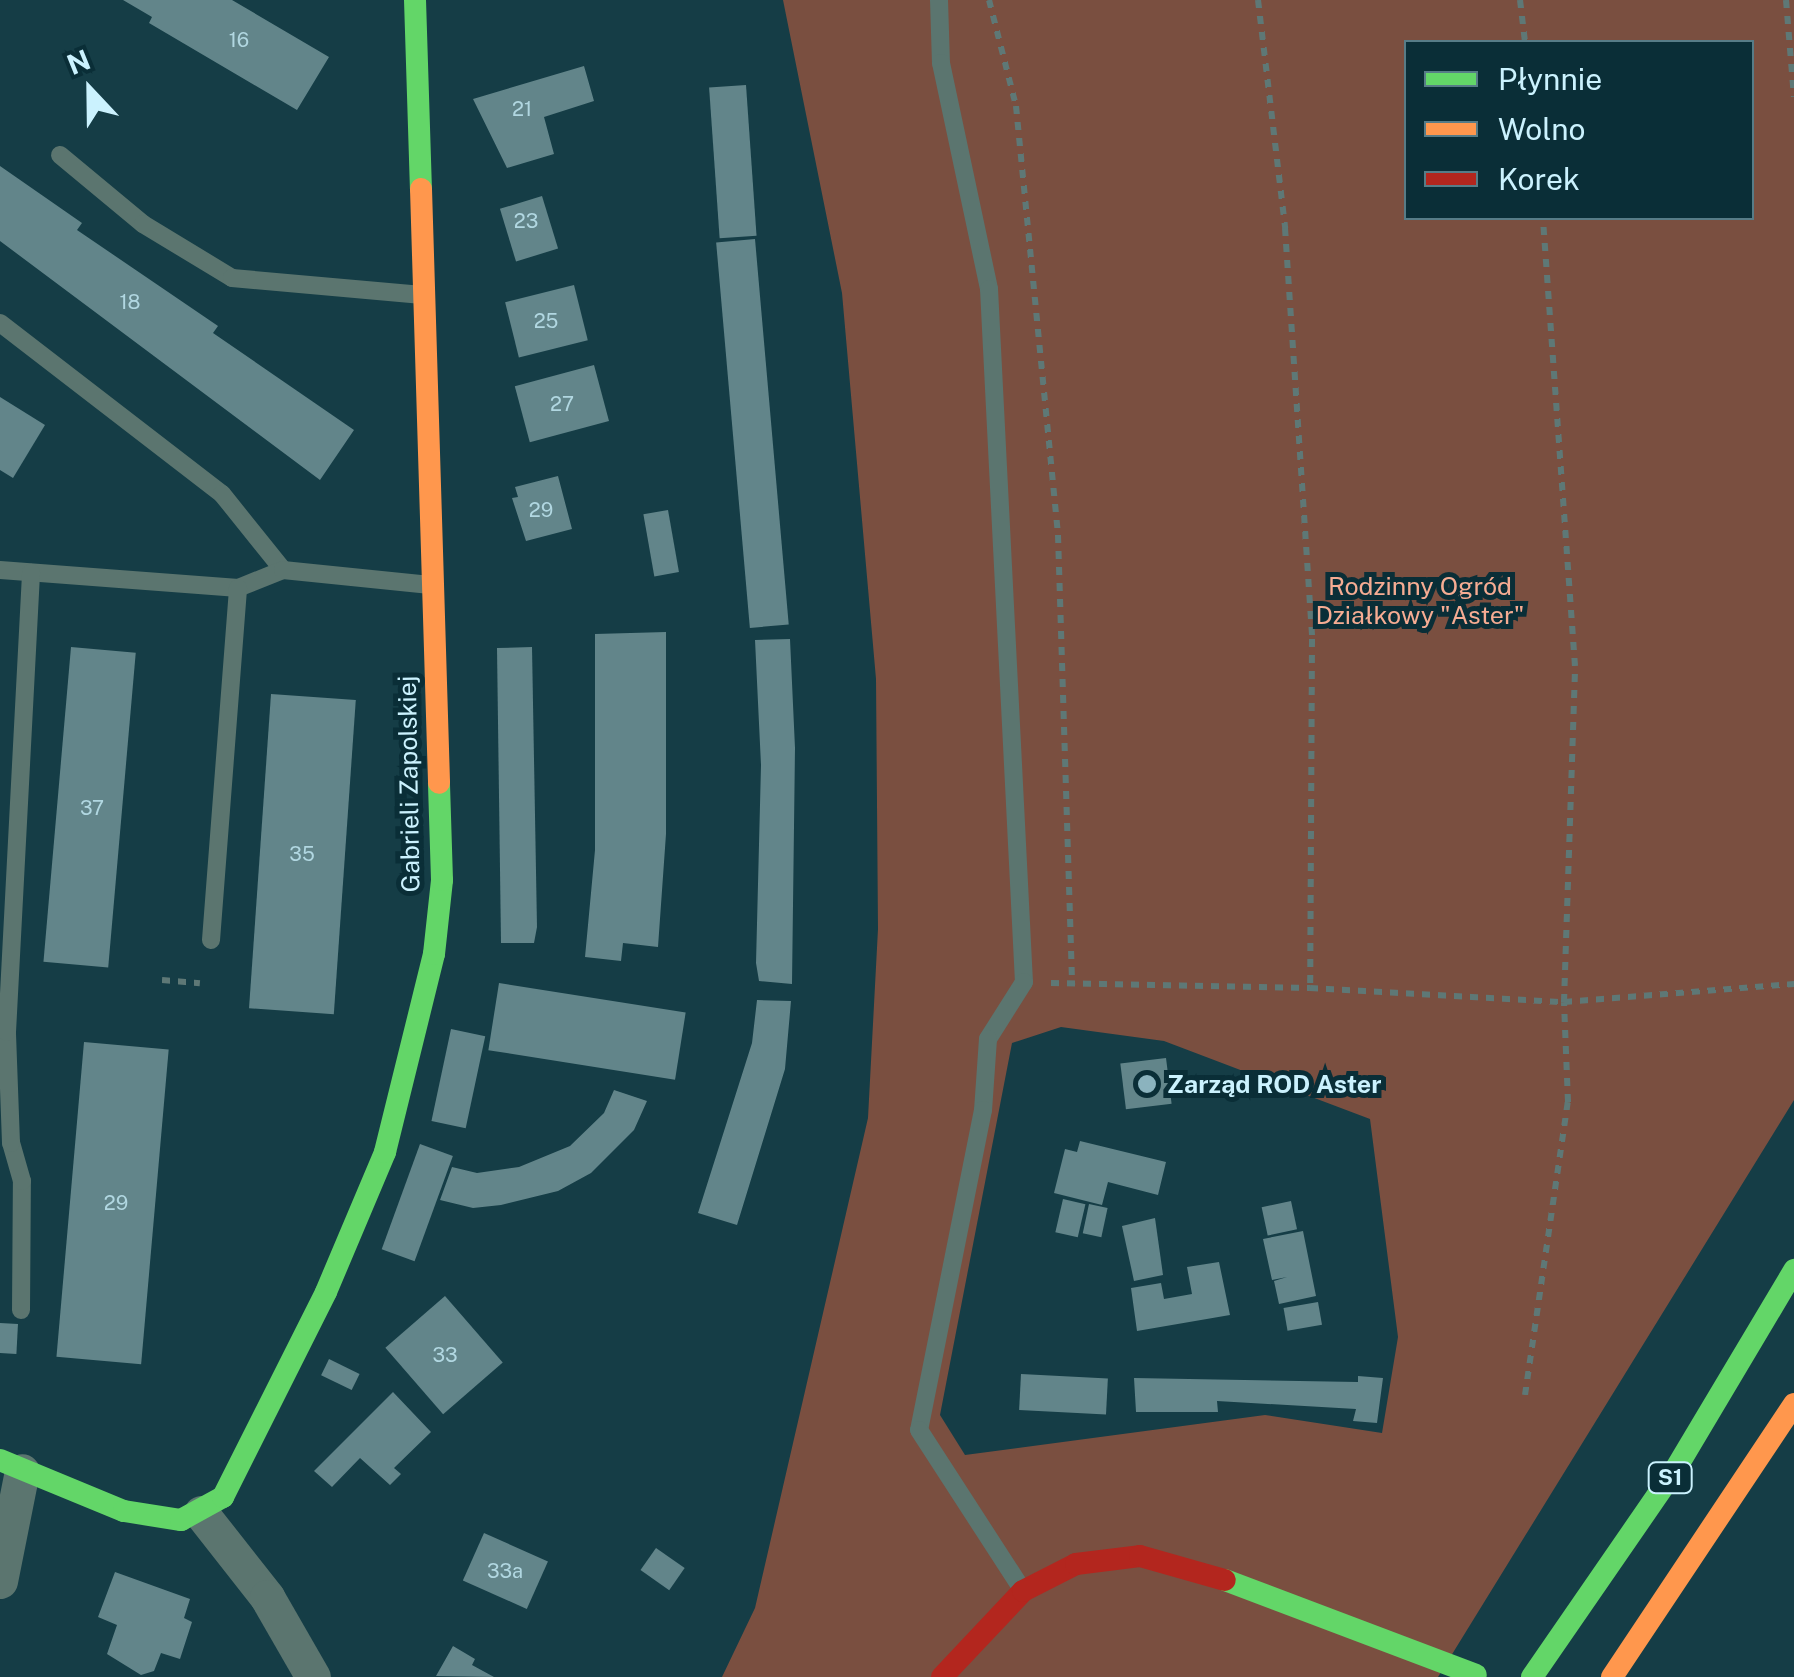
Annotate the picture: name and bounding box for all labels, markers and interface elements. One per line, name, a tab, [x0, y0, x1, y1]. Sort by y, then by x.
house number: 16	[229, 28, 249, 52]
north arrow	[40, 40, 140, 140]
legend	[1404, 40, 1754, 220]
text: N	[62, 42, 95, 81]
text: Płynnie	[1498, 61, 1602, 97]
house number: 21	[512, 97, 532, 121]
text: Wolno	[1498, 111, 1585, 147]
text: Korek	[1498, 161, 1580, 197]
house number: 23	[514, 209, 538, 233]
house number: 18	[119, 290, 141, 314]
house number: 25	[534, 309, 558, 333]
house number: 27	[550, 392, 574, 416]
house number: 29	[529, 498, 553, 522]
park label: Rodzinny Ogród Działkowy "Aster"	[1315, 572, 1525, 631]
street label: Gabrieli Zapolskiej	[392, 675, 426, 893]
house number: 37	[80, 796, 104, 820]
house number: 35	[289, 842, 315, 866]
place label: Zarząd ROD Aster	[1167, 1069, 1381, 1099]
marker: Zarząd ROD Aster	[1136, 1073, 1158, 1095]
house number: 29	[104, 1191, 128, 1215]
house number: 33	[432, 1343, 458, 1367]
road number: S1	[1648, 1461, 1692, 1495]
house number: 33a	[487, 1559, 523, 1583]

